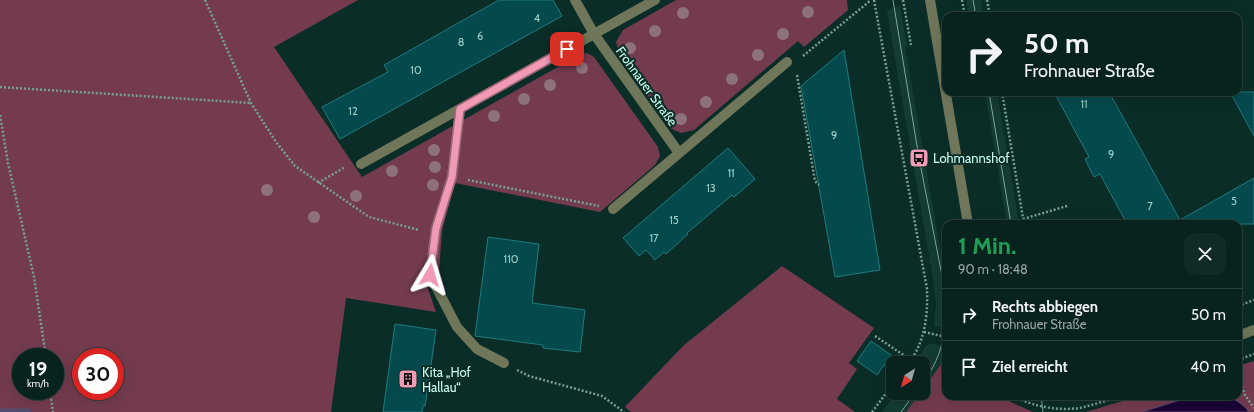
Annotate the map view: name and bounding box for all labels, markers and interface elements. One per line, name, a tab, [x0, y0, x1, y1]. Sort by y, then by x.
house number: 4	[534, 11, 541, 25]
text: 50 m	[1024, 26, 1089, 60]
icon: right	[958, 28, 1010, 80]
house number: 6	[477, 29, 483, 43]
pin	[550, 32, 584, 66]
house number: 8	[458, 35, 464, 49]
icon: arrive	[556, 38, 578, 60]
street label: Frohnauer Straße	[613, 43, 681, 129]
text: Frohnauer Straße	[1024, 60, 1155, 82]
house number: 10	[410, 63, 422, 77]
house number: 11	[1080, 97, 1088, 111]
house number: 12	[348, 104, 358, 118]
house number: 9	[831, 128, 837, 142]
bus stop icon: Lohmannshof	[908, 147, 930, 169]
house number: 9	[1108, 147, 1114, 161]
place label: Lohmannshof	[933, 150, 1010, 166]
house number: 11	[727, 166, 735, 180]
house number: 13	[706, 181, 716, 195]
house number: 5	[1231, 194, 1237, 208]
house number: 7	[1147, 199, 1153, 213]
house number: 15	[669, 213, 679, 227]
house number: 17	[649, 231, 659, 245]
text: 1 Min.	[958, 231, 1016, 260]
button: close	[1184, 233, 1226, 275]
house number: 110	[504, 252, 519, 266]
position arrow	[409, 254, 451, 296]
text: 90 m · 18:48	[958, 261, 1028, 277]
text: Rechts abbiegen	[992, 298, 1098, 316]
icon: right	[958, 304, 980, 326]
text: 50 m	[1191, 306, 1226, 324]
text: Frohnauer Straße	[992, 316, 1086, 332]
speed limit sign: 30	[72, 348, 124, 400]
north arrow	[886, 356, 930, 400]
map controls	[886, 356, 930, 400]
icon: arrive	[958, 356, 980, 378]
text: 19	[29, 357, 47, 381]
text: Ziel erreicht	[992, 358, 1068, 376]
text: 40 m	[1190, 358, 1226, 376]
place label: Kita „Hof Hallau“	[422, 364, 472, 395]
building icon: Kita „Hof Hallau“	[397, 368, 419, 390]
text: km/h	[27, 377, 49, 390]

